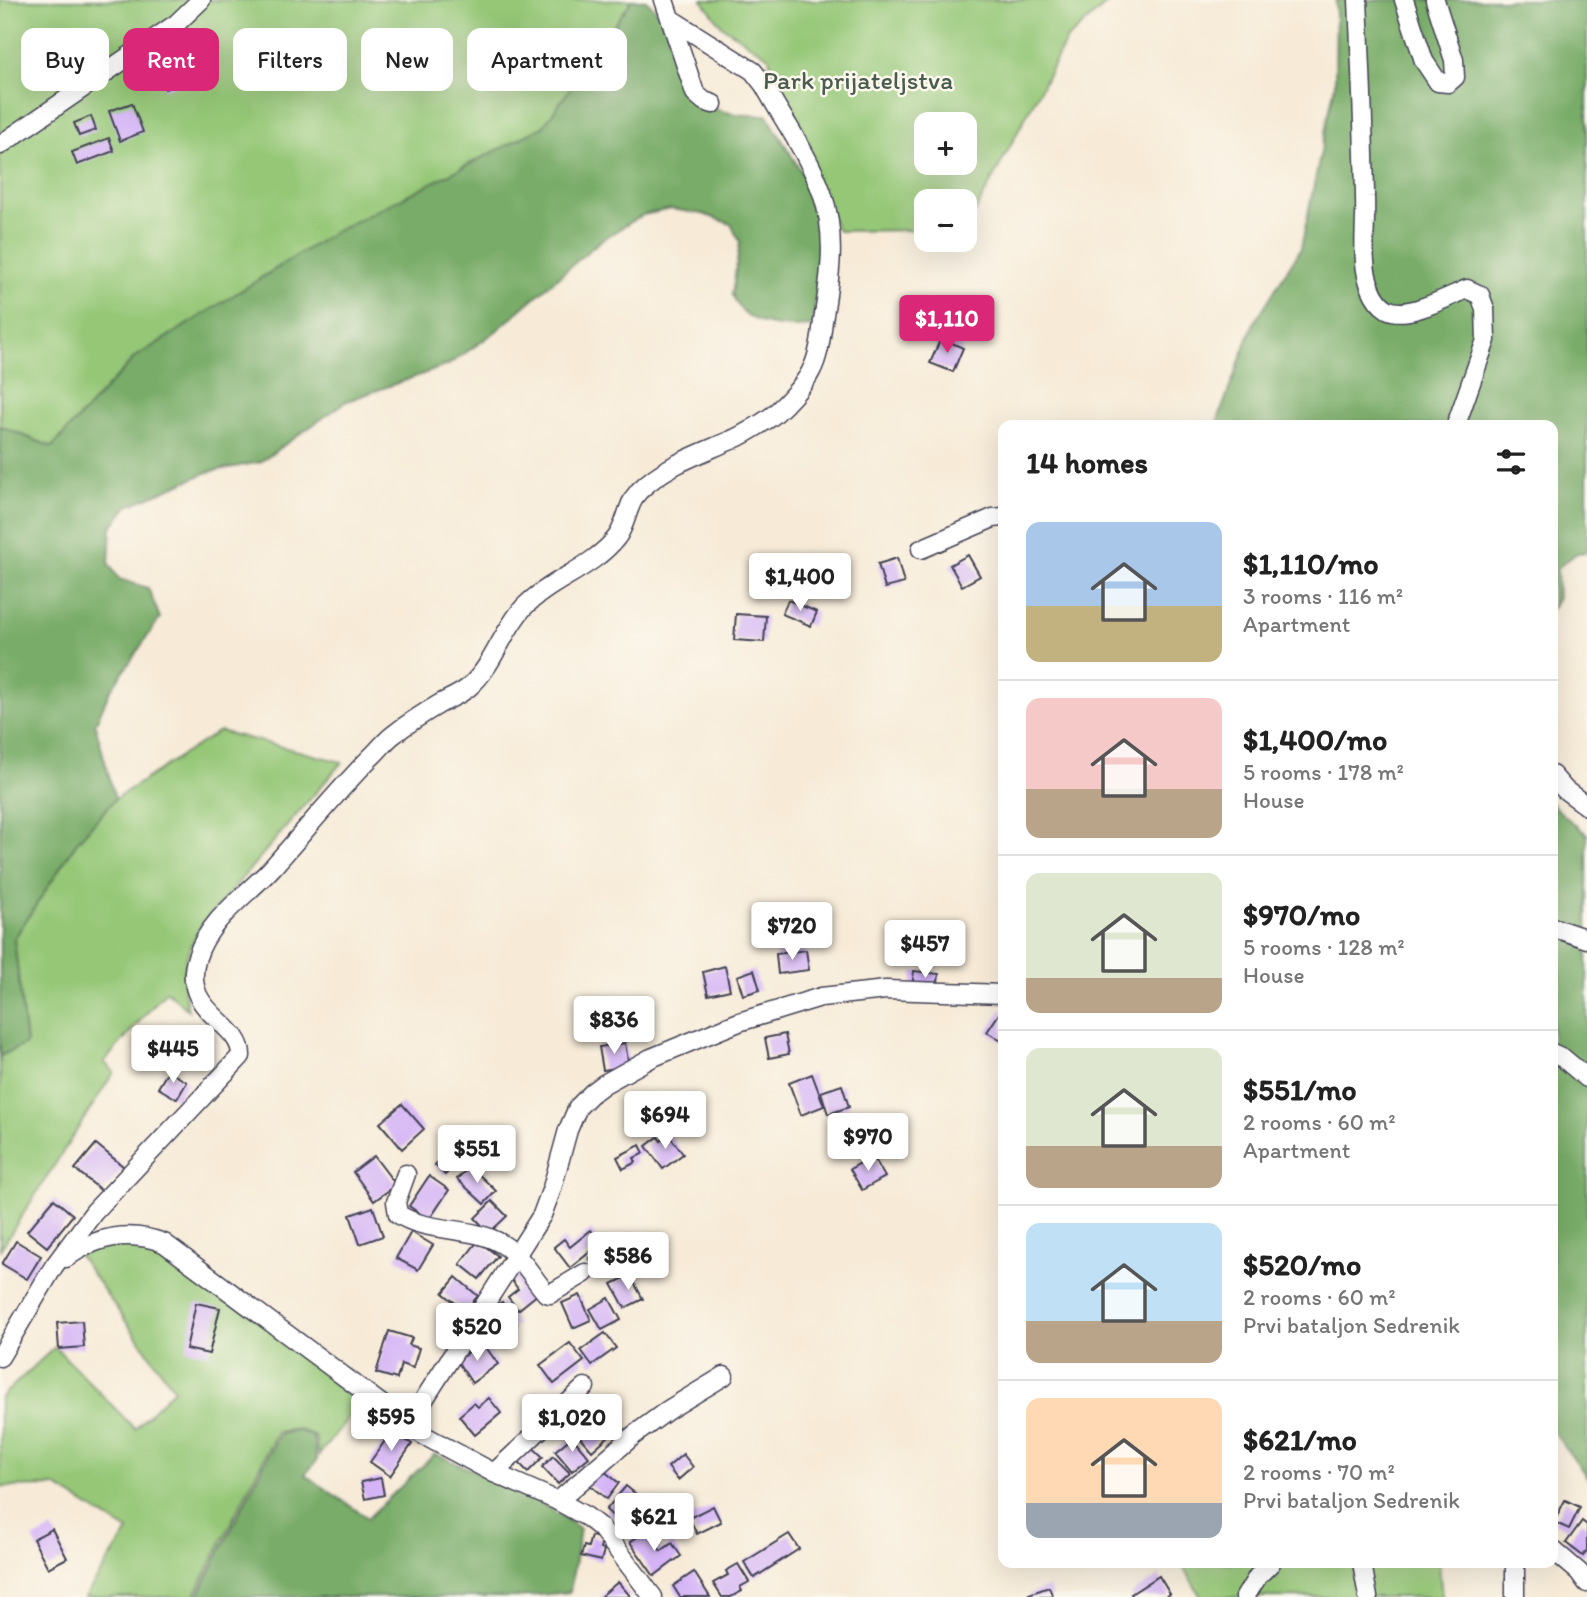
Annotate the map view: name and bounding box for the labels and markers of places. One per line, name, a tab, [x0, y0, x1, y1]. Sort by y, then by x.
pin: $1,110	[890, 296, 1004, 355]
pin: $1,400	[743, 554, 857, 613]
pin: $720	[751, 902, 833, 962]
pin: $457	[884, 920, 966, 980]
pin: $836	[573, 996, 655, 1056]
pin: $445	[132, 1026, 214, 1085]
pin: $694	[624, 1092, 706, 1151]
pin: $970	[827, 1114, 909, 1173]
pin: $551	[436, 1126, 518, 1185]
pin: $586	[587, 1232, 669, 1292]
pin: $520	[436, 1304, 518, 1363]
pin: $595	[350, 1394, 432, 1453]
pin: $1,020	[515, 1394, 629, 1454]
pin: $621	[613, 1494, 695, 1553]

